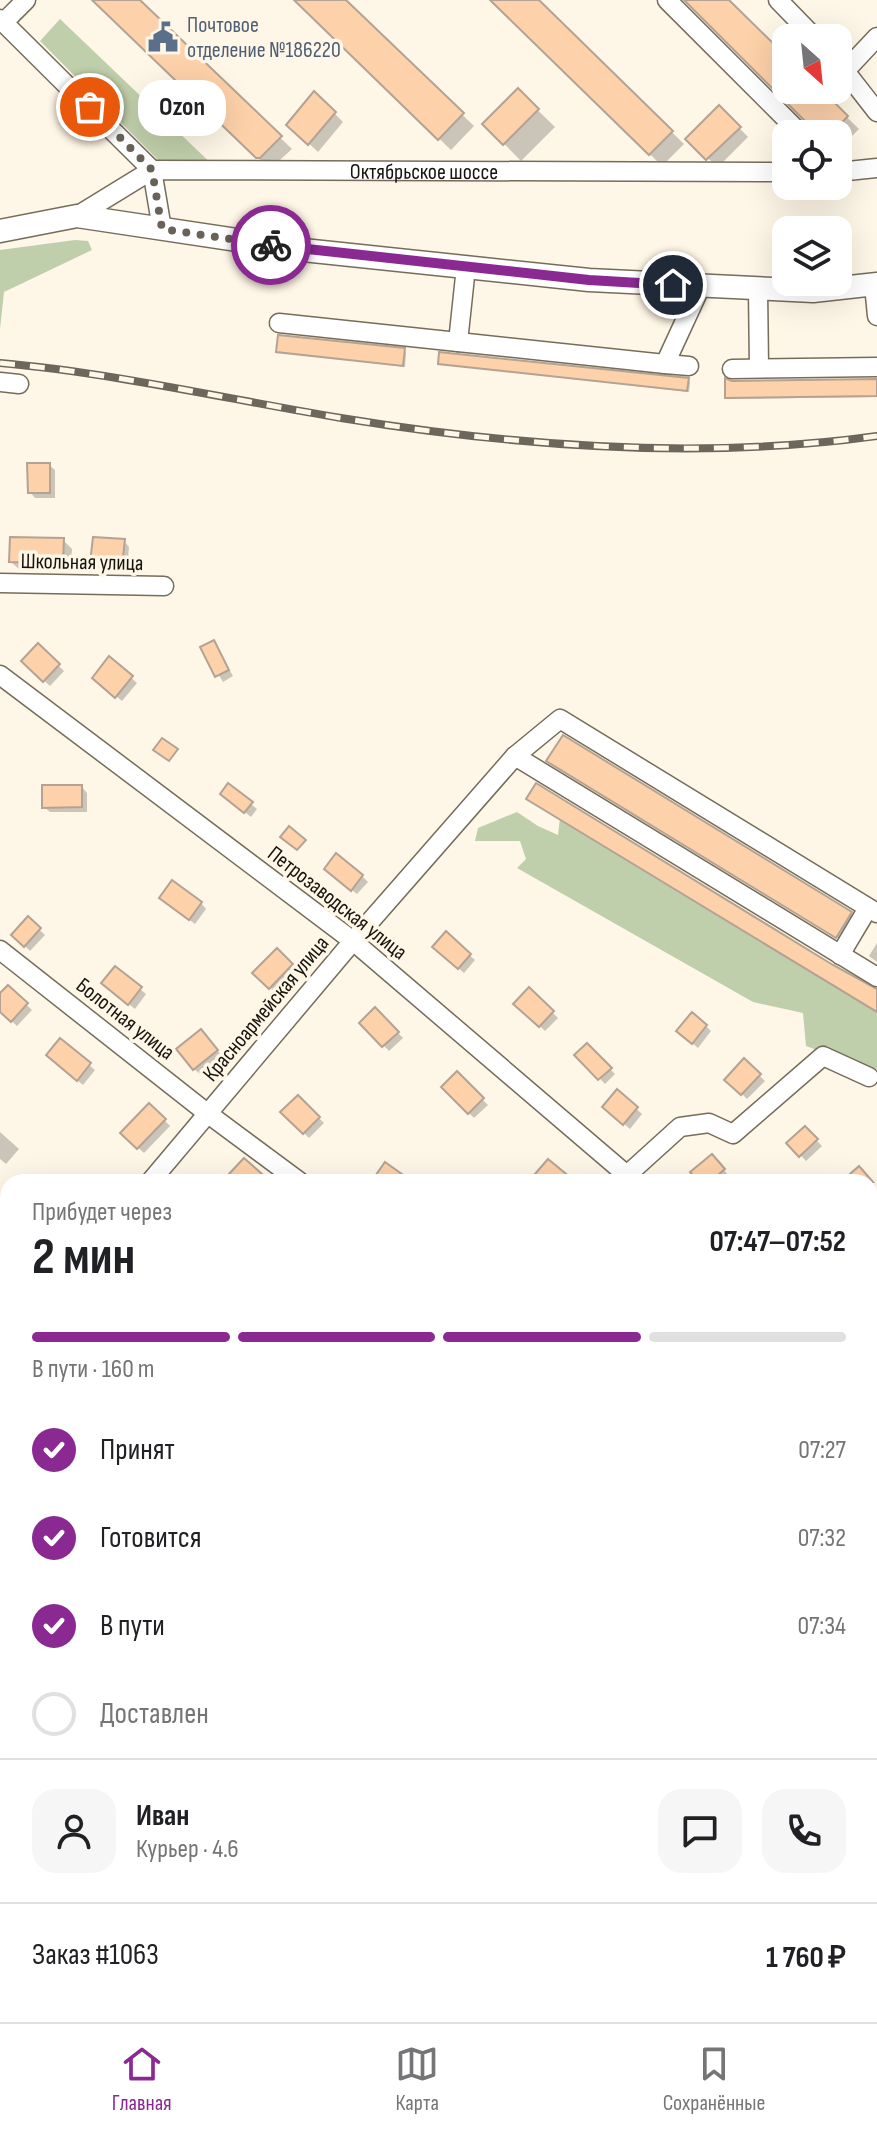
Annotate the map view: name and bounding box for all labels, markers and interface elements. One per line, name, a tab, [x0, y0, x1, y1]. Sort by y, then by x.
place label: Почтовое отделение №186220	[187, 12, 341, 64]
public building icon: Почтовое отделение №186220	[146, 20, 180, 54]
north arrow	[772, 24, 852, 104]
map controls	[772, 24, 852, 296]
pin	[56, 73, 124, 141]
callout: Ozon	[138, 79, 226, 135]
icon: bag	[68, 85, 112, 129]
text: Ozon	[159, 92, 205, 123]
button: locate	[772, 120, 852, 200]
street label: Октябрьское шоссе	[350, 159, 498, 186]
courier	[231, 205, 311, 285]
button: layers	[772, 216, 852, 296]
icon: bike	[249, 223, 293, 267]
pin	[639, 251, 707, 319]
icon: home	[651, 263, 695, 307]
street label: Школьная улица	[20, 548, 144, 577]
street label: Петрозаводская улица	[262, 840, 412, 966]
street label: Красноармейская улица	[197, 931, 335, 1087]
street label: Болотная улица	[70, 972, 180, 1066]
text: Прибудет через	[32, 1197, 172, 1228]
text: 07:47–07:52	[710, 1224, 846, 1260]
text: 2 мин	[32, 1226, 135, 1289]
text: В пути · 160 m	[32, 1354, 155, 1385]
icon: check	[32, 1428, 76, 1472]
text: Принят	[100, 1432, 175, 1468]
text: 07:27	[798, 1435, 846, 1466]
icon: check	[32, 1516, 76, 1560]
text: Готовится	[100, 1520, 201, 1556]
text: 07:32	[798, 1523, 846, 1554]
icon: check	[32, 1604, 76, 1648]
text: В пути	[100, 1608, 165, 1644]
text: 07:34	[798, 1611, 846, 1642]
text: Доставлен	[100, 1696, 209, 1732]
button: person	[32, 1789, 116, 1873]
button: chat	[658, 1789, 742, 1873]
button: phone	[762, 1789, 846, 1873]
text: Иван	[136, 1798, 189, 1834]
text: Курьер · 4.6	[136, 1834, 239, 1865]
text: Заказ #1063	[32, 1937, 159, 1973]
text: 1 760 ₽	[766, 1940, 846, 1976]
tab: Главная	[112, 2042, 172, 2117]
tab: Карта	[395, 2042, 439, 2117]
tab: Сохранённые	[663, 2042, 765, 2117]

